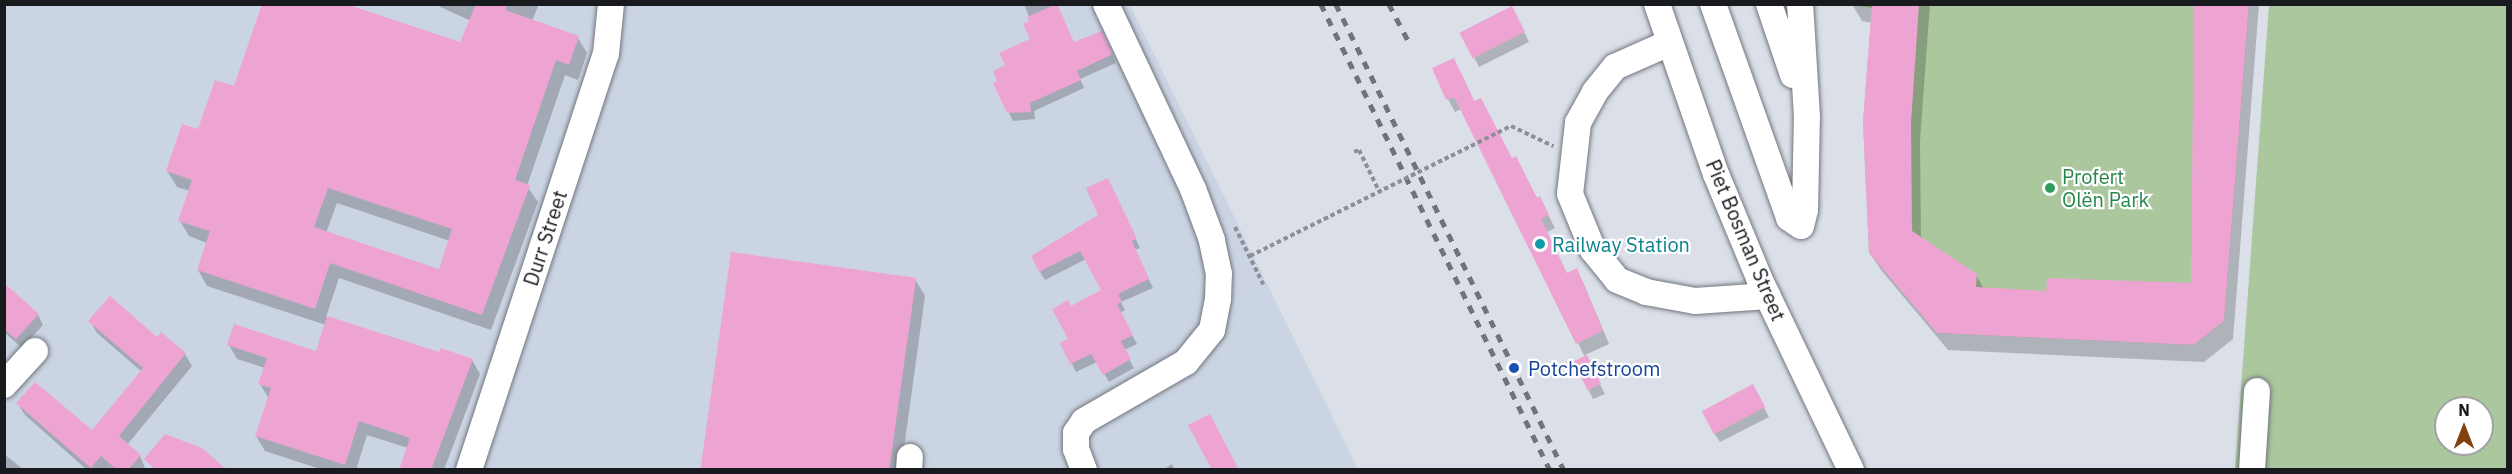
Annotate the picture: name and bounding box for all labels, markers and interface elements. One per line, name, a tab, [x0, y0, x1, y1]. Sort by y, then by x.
street label: Piet Bosman Street	[1701, 156, 1791, 324]
place label: Profert Olën Park	[2062, 164, 2149, 211]
marker: Profert Olën Park	[2043, 181, 2057, 195]
street label: Durr Street	[518, 187, 572, 289]
place label: Railway Station	[1552, 232, 1690, 256]
marker: Railway Station	[1533, 237, 1547, 251]
place label: Potchefstroom	[1528, 356, 1660, 380]
marker: Potchefstroom	[1505, 359, 1523, 377]
north arrow	[2434, 396, 2494, 456]
text: N	[2458, 400, 2470, 420]

